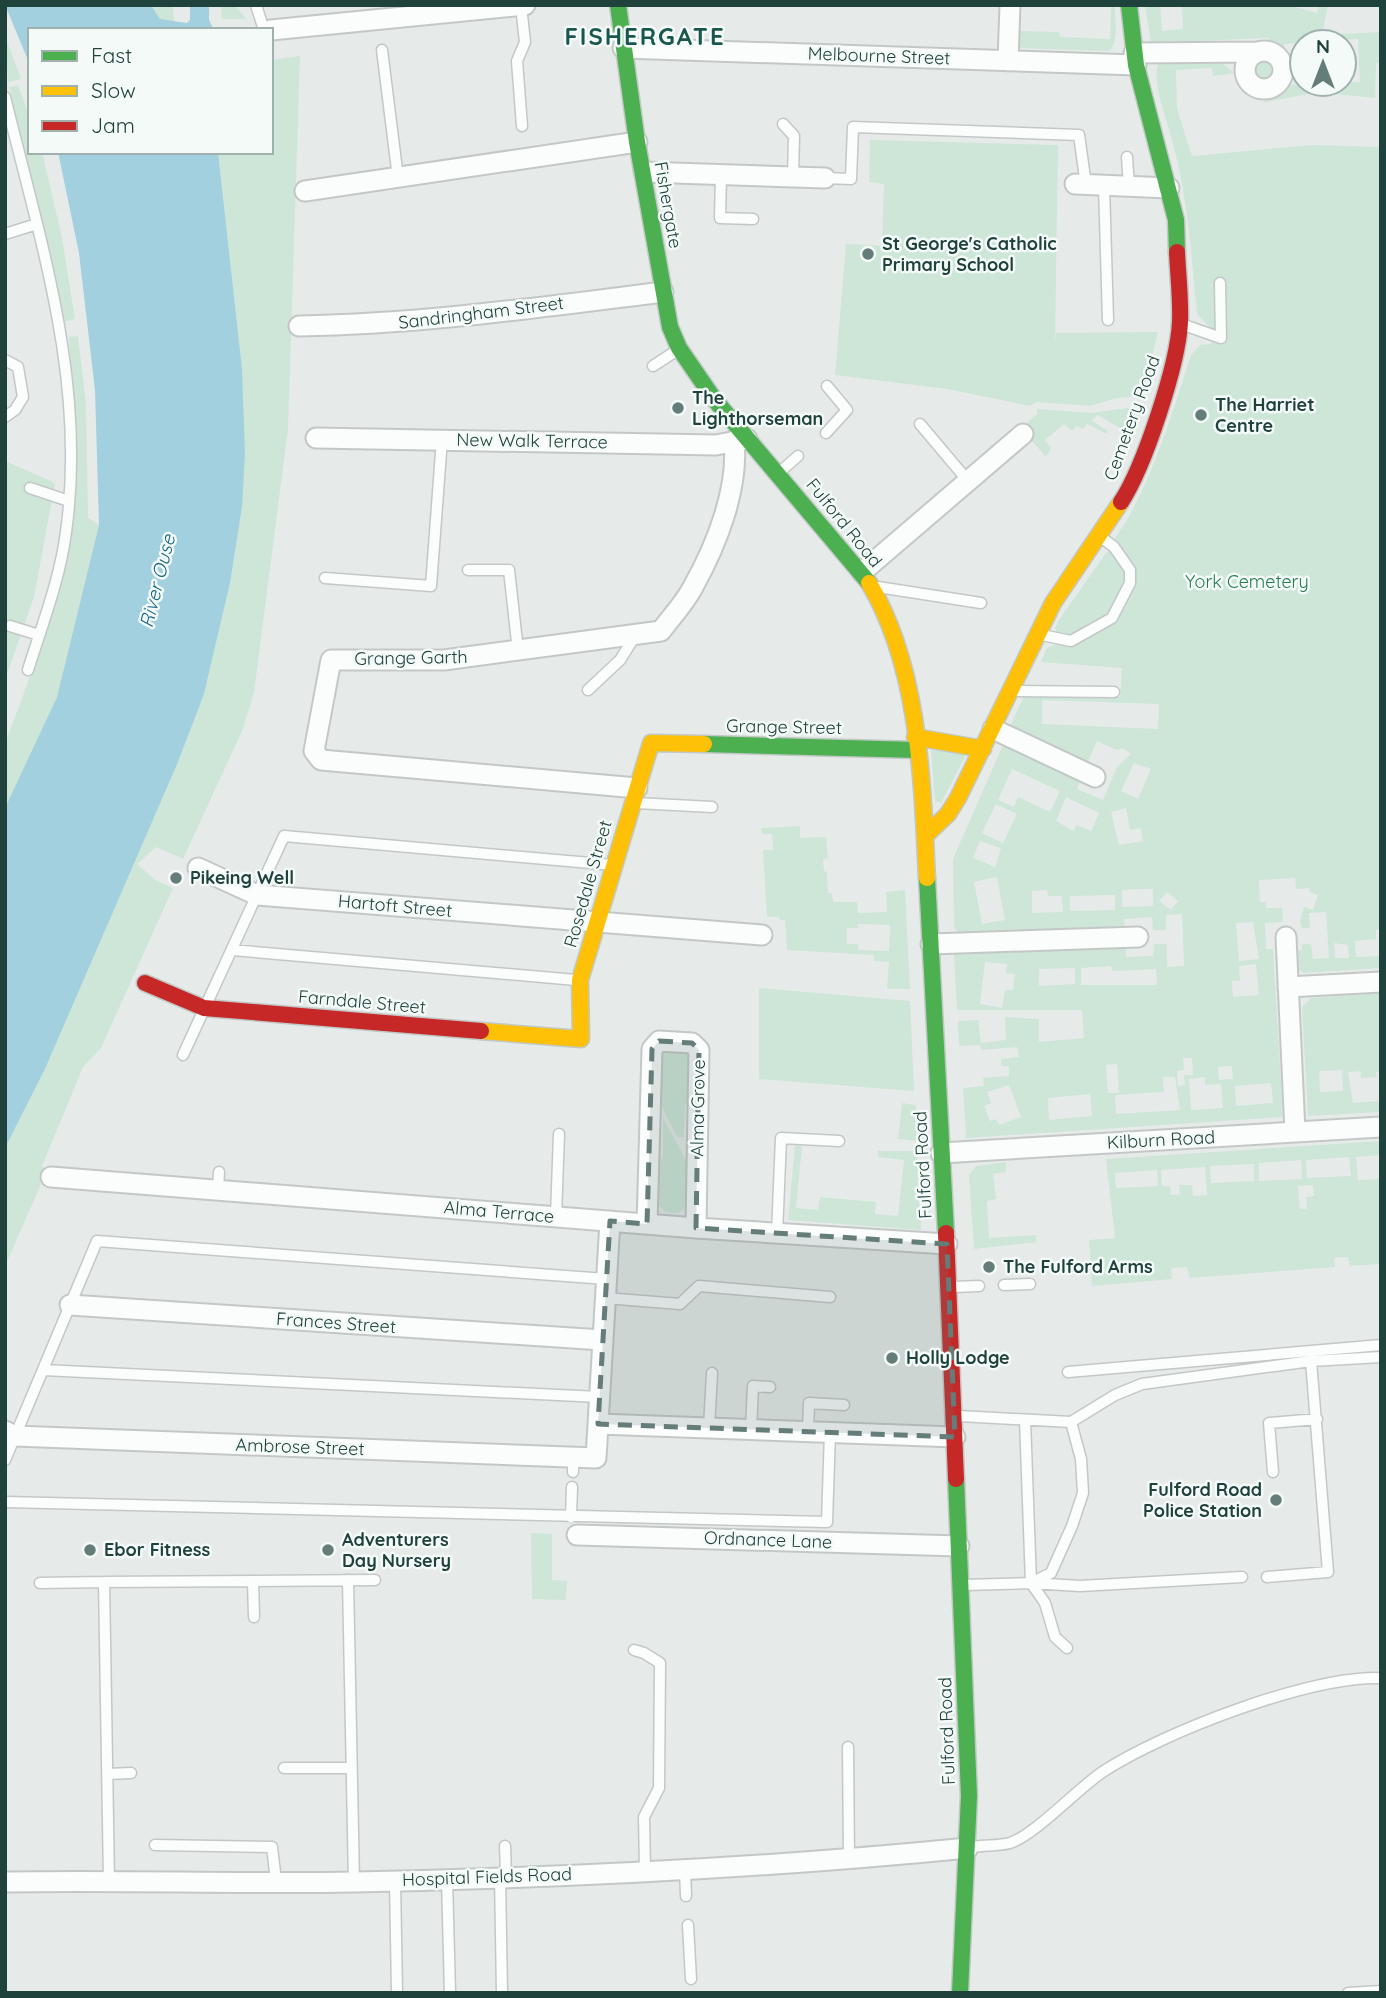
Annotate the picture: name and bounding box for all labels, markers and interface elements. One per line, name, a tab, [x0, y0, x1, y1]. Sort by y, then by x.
district label: FISHERGATE	[564, 21, 726, 51]
legend	[28, 28, 273, 154]
north arrow	[1288, 28, 1358, 98]
text: N	[1316, 34, 1330, 58]
text: Fast	[91, 42, 132, 68]
street label: Melbourne Street	[807, 42, 951, 69]
text: Slow	[91, 77, 136, 103]
text: Jam	[91, 112, 135, 138]
street label: Fishergate	[650, 160, 687, 250]
place label: St George's Catholic Primary School	[882, 232, 1057, 276]
marker: St George's Catholic Primary School	[860, 246, 876, 262]
street label: Sandringham Street	[397, 291, 565, 334]
street label: Cemetery Road	[1098, 352, 1165, 484]
place label: The Lighthorseman	[692, 386, 823, 430]
place label: The Harriet Centre	[1215, 393, 1315, 437]
marker: The Lighthorseman	[670, 400, 686, 416]
marker: The Harriet Centre	[1193, 407, 1209, 423]
street label: New Walk Terrace	[456, 428, 608, 453]
street label: Fulford Road	[801, 473, 887, 572]
water label: River Ouse	[134, 531, 180, 630]
park label: York Cemetery	[1185, 570, 1309, 593]
street label: Grange Garth	[354, 645, 468, 670]
street label: Grange Street	[726, 714, 842, 739]
street label: Rosedale Street	[558, 817, 617, 950]
place label: Pikeing Well	[190, 866, 294, 889]
marker: Pikeing Well	[168, 870, 184, 886]
street label: Hartoft Street	[337, 889, 453, 922]
street label: Farndale Street	[297, 984, 427, 1019]
street label: Alma Grove	[685, 1059, 710, 1157]
street label: Fulford Road	[908, 1110, 937, 1220]
street label: Kilburn Road	[1106, 1125, 1216, 1154]
street label: Alma Terrace	[443, 1195, 555, 1228]
place label: The Fulford Arms	[1003, 1255, 1153, 1278]
marker: The Fulford Arms	[981, 1259, 997, 1275]
street label: Frances Street	[275, 1307, 397, 1338]
place label: Holly Lodge	[906, 1346, 1010, 1369]
marker: Holly Lodge	[884, 1350, 900, 1366]
street label: Ambrose Street	[235, 1433, 365, 1460]
place label: Fulford Road Police Station	[1143, 1478, 1262, 1522]
marker: Fulford Road Police Station	[1268, 1492, 1284, 1508]
street label: Ordnance Lane	[703, 1526, 833, 1553]
place label: Adventurers Day Nursery	[342, 1528, 451, 1572]
place label: Ebor Fitness	[104, 1538, 210, 1561]
marker: Ebor Fitness	[82, 1542, 98, 1558]
marker: Adventurers Day Nursery	[320, 1542, 336, 1558]
street label: Fulford Road	[933, 1677, 960, 1785]
street label: Hospital Fields Road	[402, 1862, 572, 1891]

